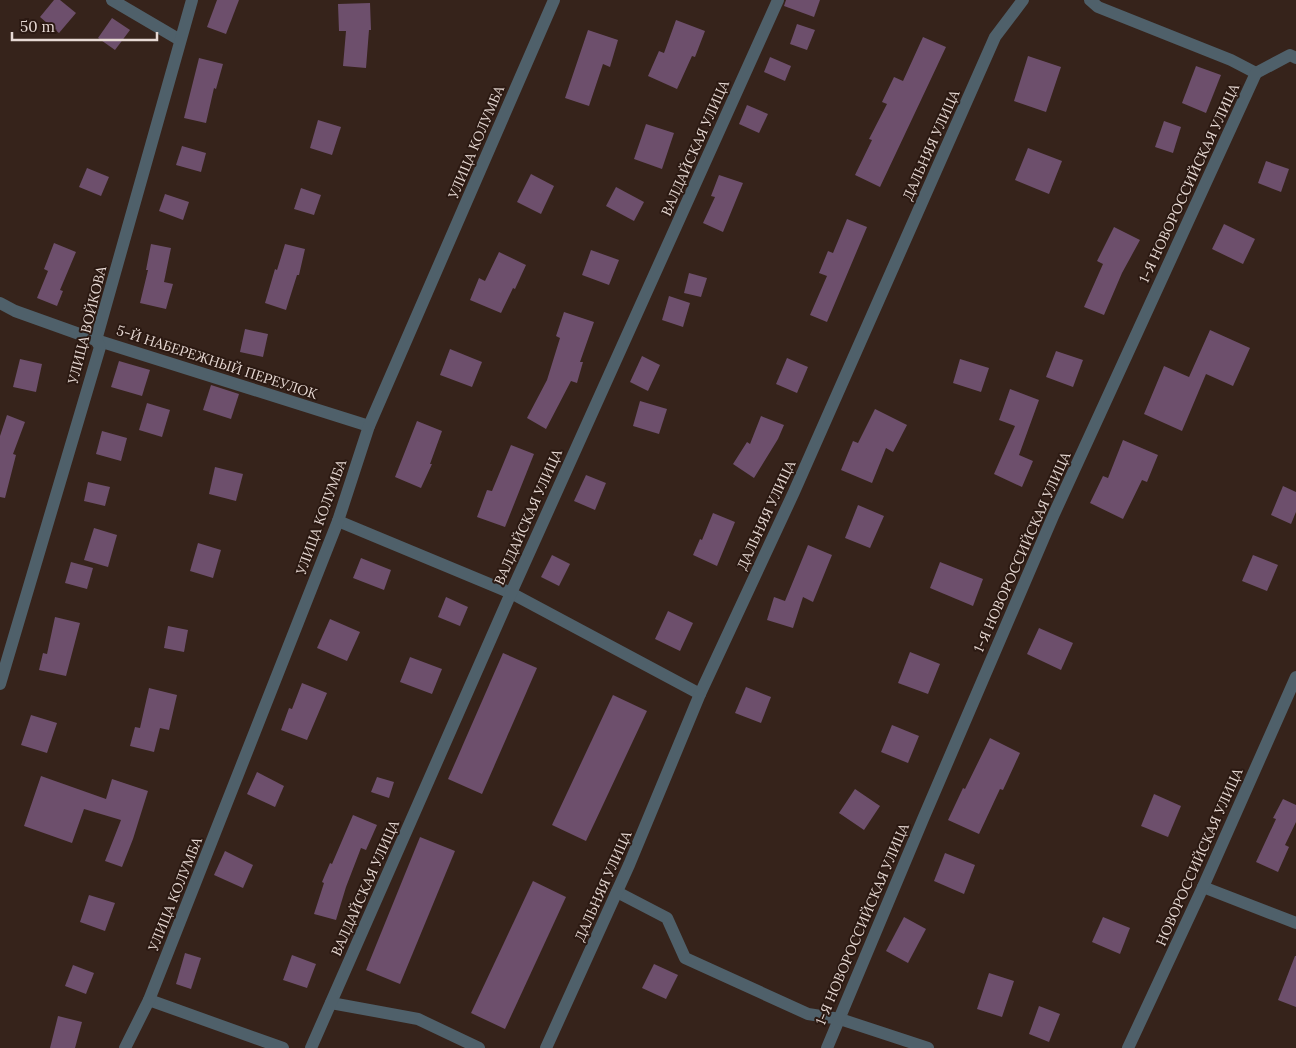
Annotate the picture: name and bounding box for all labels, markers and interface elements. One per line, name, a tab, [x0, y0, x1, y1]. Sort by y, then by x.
scale bar	[12, 10, 158, 42]
text: 50 m	[20, 17, 55, 36]
street label: ВАЛДАЙСКАЯ УЛИЦА	[657, 77, 733, 219]
street label: 1-Я НОВОРОССИЙСКАЯ УЛИЦА	[1135, 80, 1243, 285]
street label: УЛИЦА КОЛУМБА	[444, 82, 508, 202]
street label: ДАЛЬНЯЯ УЛИЦА	[899, 87, 964, 203]
street label: УЛИЦА ВОЙКОВА	[63, 264, 110, 387]
street label: 5-Й НАБЕРЕЖНЫЙ ПЕРЕУЛОК	[114, 321, 320, 403]
street label: ВАЛДАЙСКАЯ УЛИЦА	[490, 446, 566, 588]
street label: 1-Я НОВОРОССИЙСКАЯ УЛИЦА	[970, 449, 1075, 655]
street label: УЛИЦА КОЛУМБА	[291, 457, 350, 578]
street label: ДАЛЬНЯЯ УЛИЦА	[733, 457, 799, 573]
street label: НОВОРОССИЙСКАЯ УЛИЦА	[1152, 765, 1246, 949]
street label: ВАЛДАЙСКАЯ УЛИЦА	[327, 817, 403, 959]
street label: 1-Я НОВОРОССИЙСКАЯ УЛИЦА	[811, 820, 913, 1028]
street label: ДАЛЬНЯЯ УЛИЦА	[571, 828, 636, 944]
street label: УЛИЦА КОЛУМБА	[144, 834, 206, 955]

